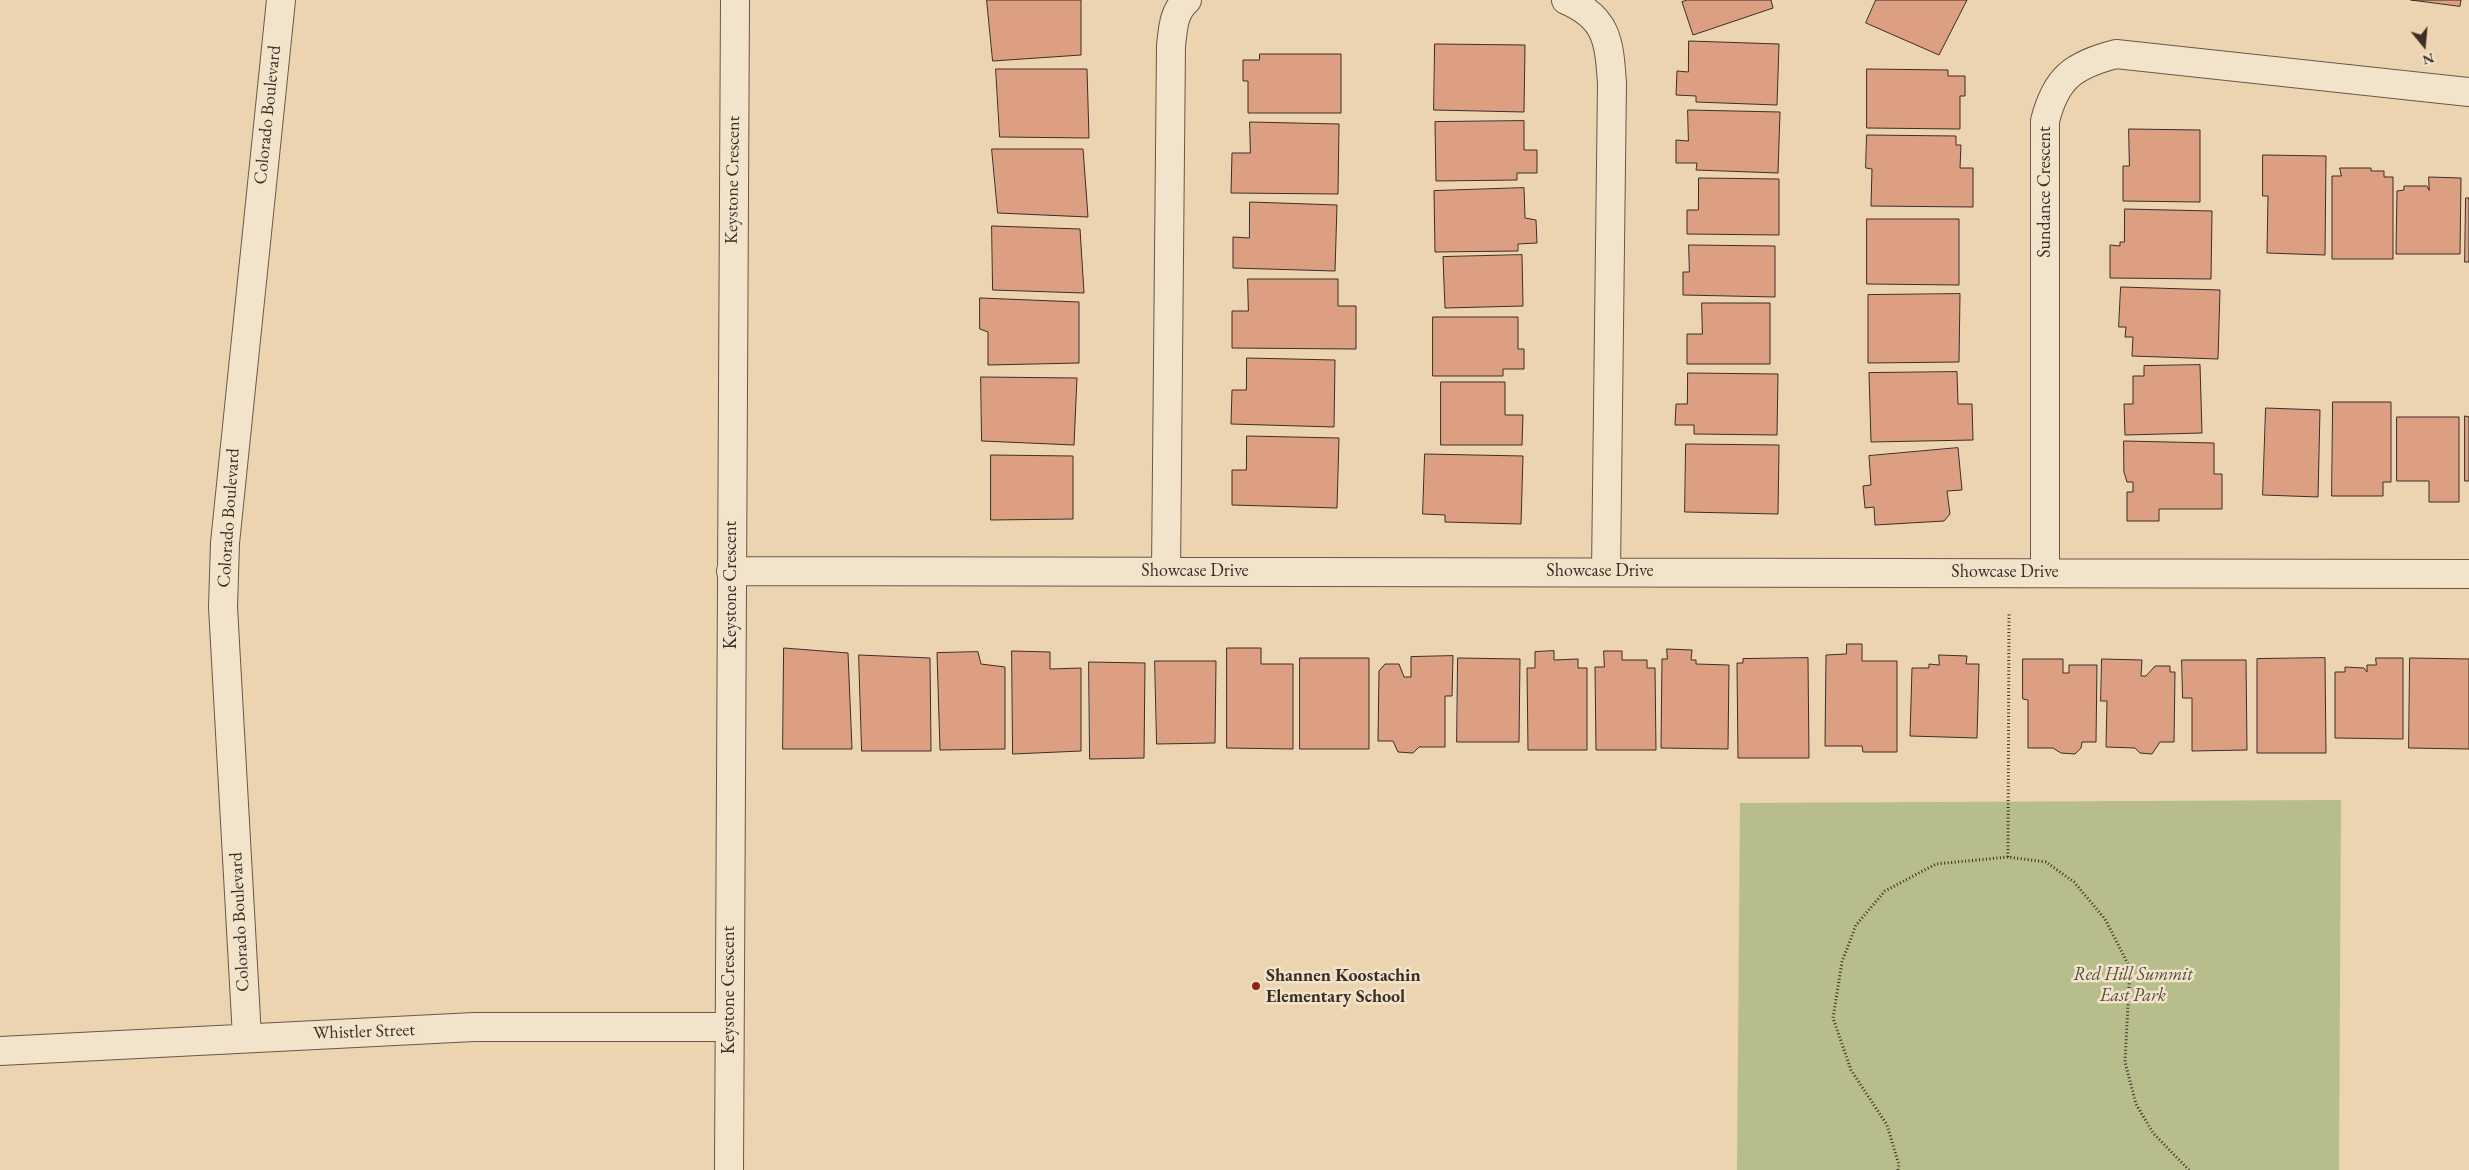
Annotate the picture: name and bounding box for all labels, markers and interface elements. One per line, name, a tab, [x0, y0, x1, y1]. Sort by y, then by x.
north arrow	[2399, 20, 2449, 70]
street label: Colorado Boulevard	[250, 44, 286, 186]
text: N	[2420, 49, 2436, 70]
street label: Keystone Crescent	[721, 116, 745, 244]
street label: Sundance Crescent	[2034, 126, 2056, 258]
street label: Colorado Boulevard	[213, 448, 245, 588]
street label: Keystone Crescent	[720, 521, 742, 649]
street label: Showcase Drive	[1141, 560, 1249, 582]
street label: Showcase Drive	[1546, 560, 1654, 582]
street label: Showcase Drive	[1951, 561, 2059, 583]
street label: Colorado Boulevard	[226, 852, 254, 992]
street label: Keystone Crescent	[718, 926, 740, 1054]
park label: Red Hill Summit East Park	[2073, 964, 2193, 1006]
place label: Shannen Koostachin Elementary School	[1266, 965, 1421, 1008]
marker: Shannen Koostachin Elementary School	[1250, 980, 1262, 992]
street label: Whistler Street	[313, 1019, 415, 1045]

